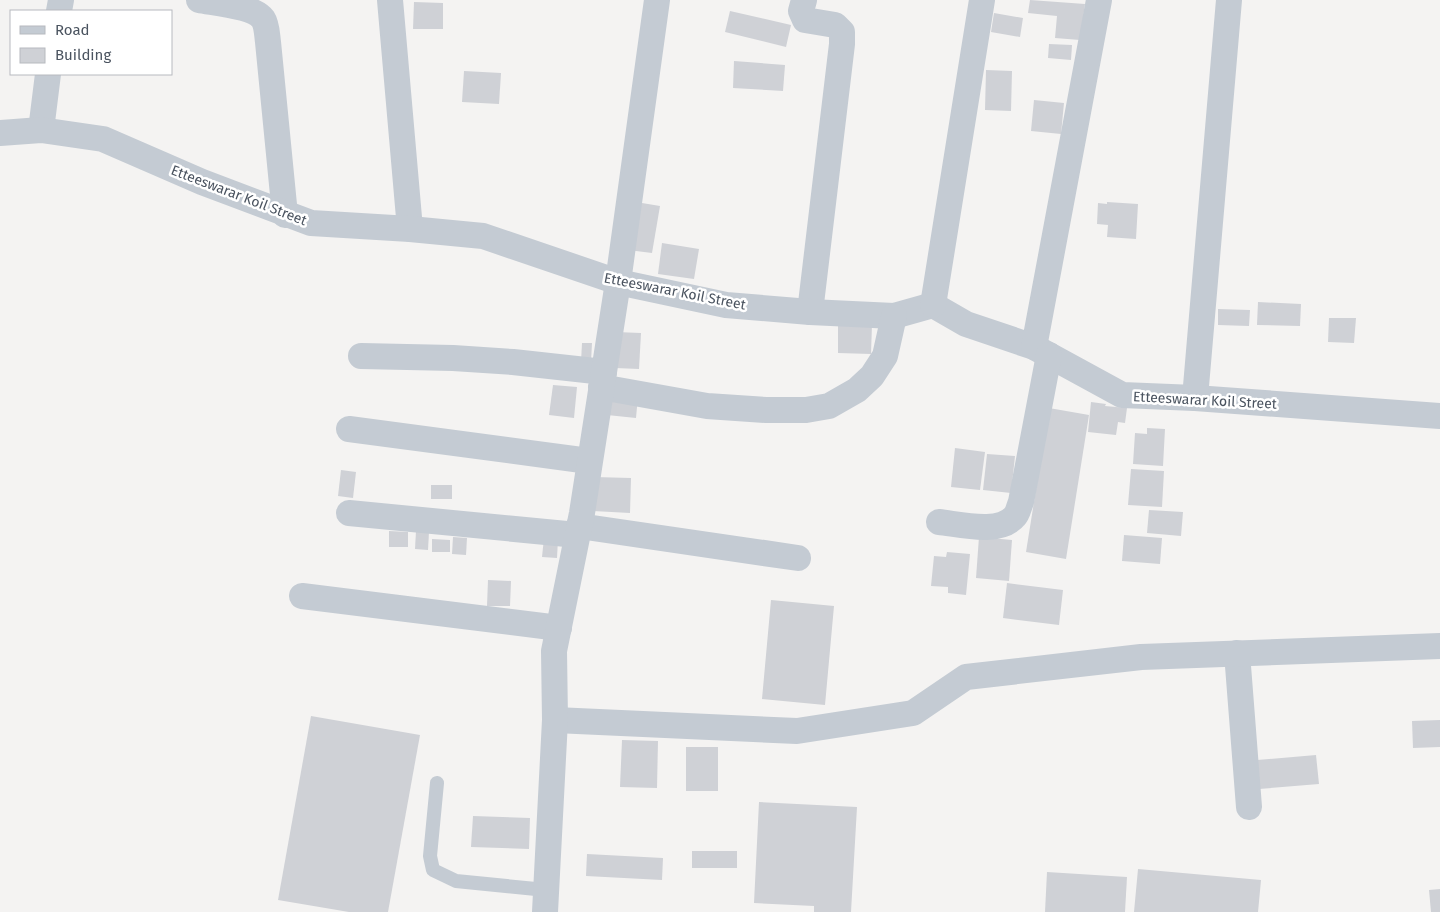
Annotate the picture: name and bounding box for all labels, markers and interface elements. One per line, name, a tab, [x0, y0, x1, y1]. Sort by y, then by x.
legend	[10, 10, 172, 75]
text: Road	[55, 21, 90, 39]
text: Building	[55, 46, 111, 64]
street label: Etteeswarar Koil Street	[169, 162, 310, 230]
street label: Etteeswarar Koil Street	[603, 269, 748, 314]
street label: Etteeswarar Koil Street	[1133, 388, 1278, 413]

